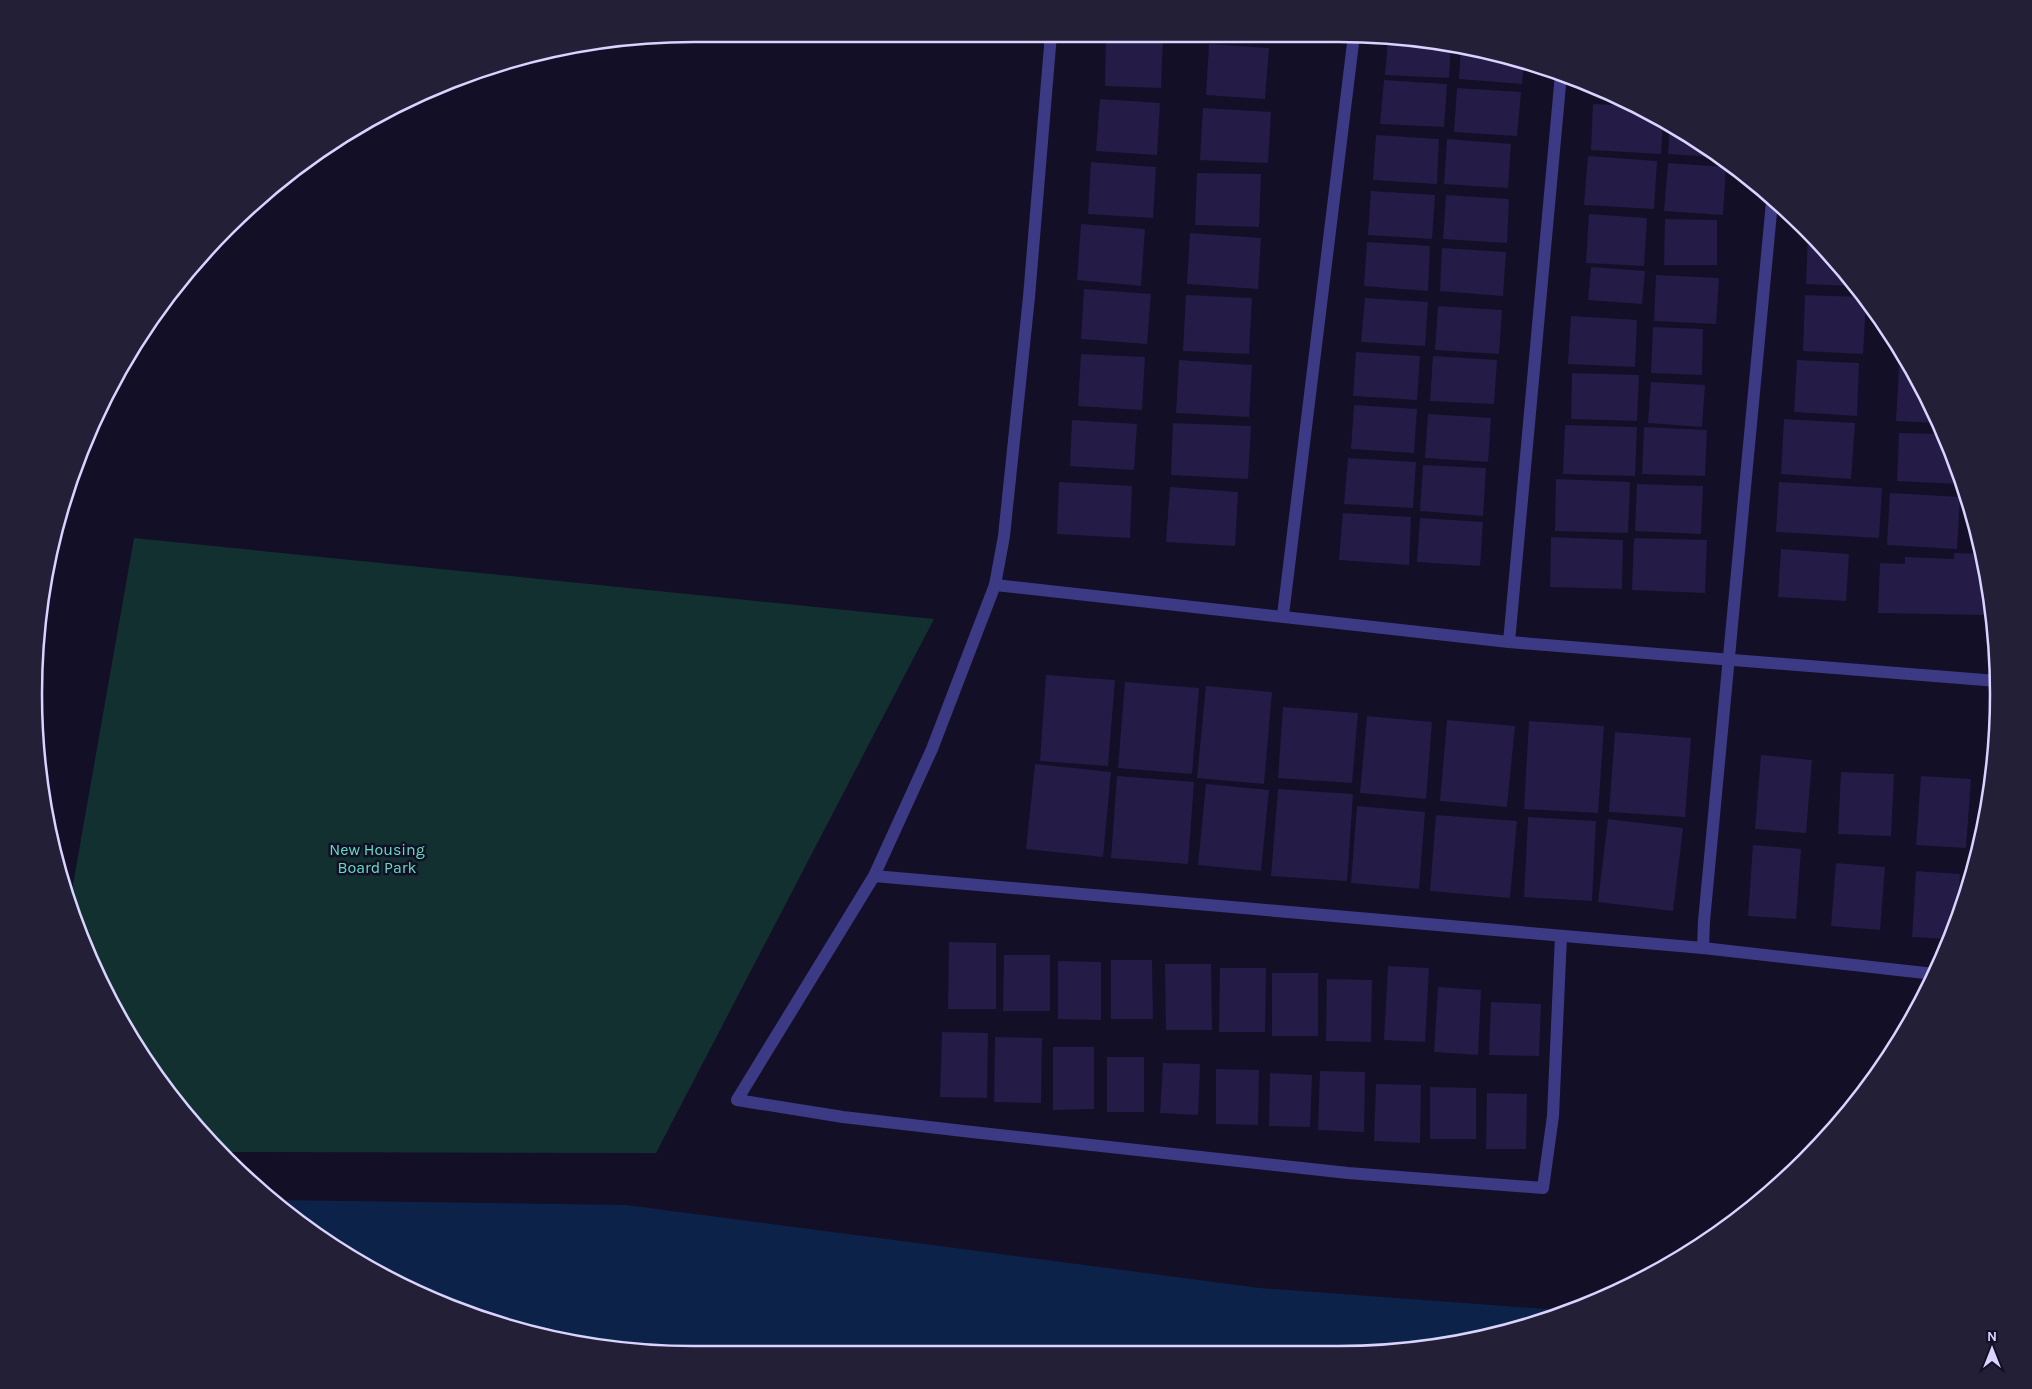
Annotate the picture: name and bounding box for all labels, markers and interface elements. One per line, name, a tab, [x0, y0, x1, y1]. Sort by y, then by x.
park label: New Housing Board Park	[329, 840, 425, 877]
north arrow	[1967, 1324, 2017, 1374]
text: N	[1987, 1328, 1997, 1345]

